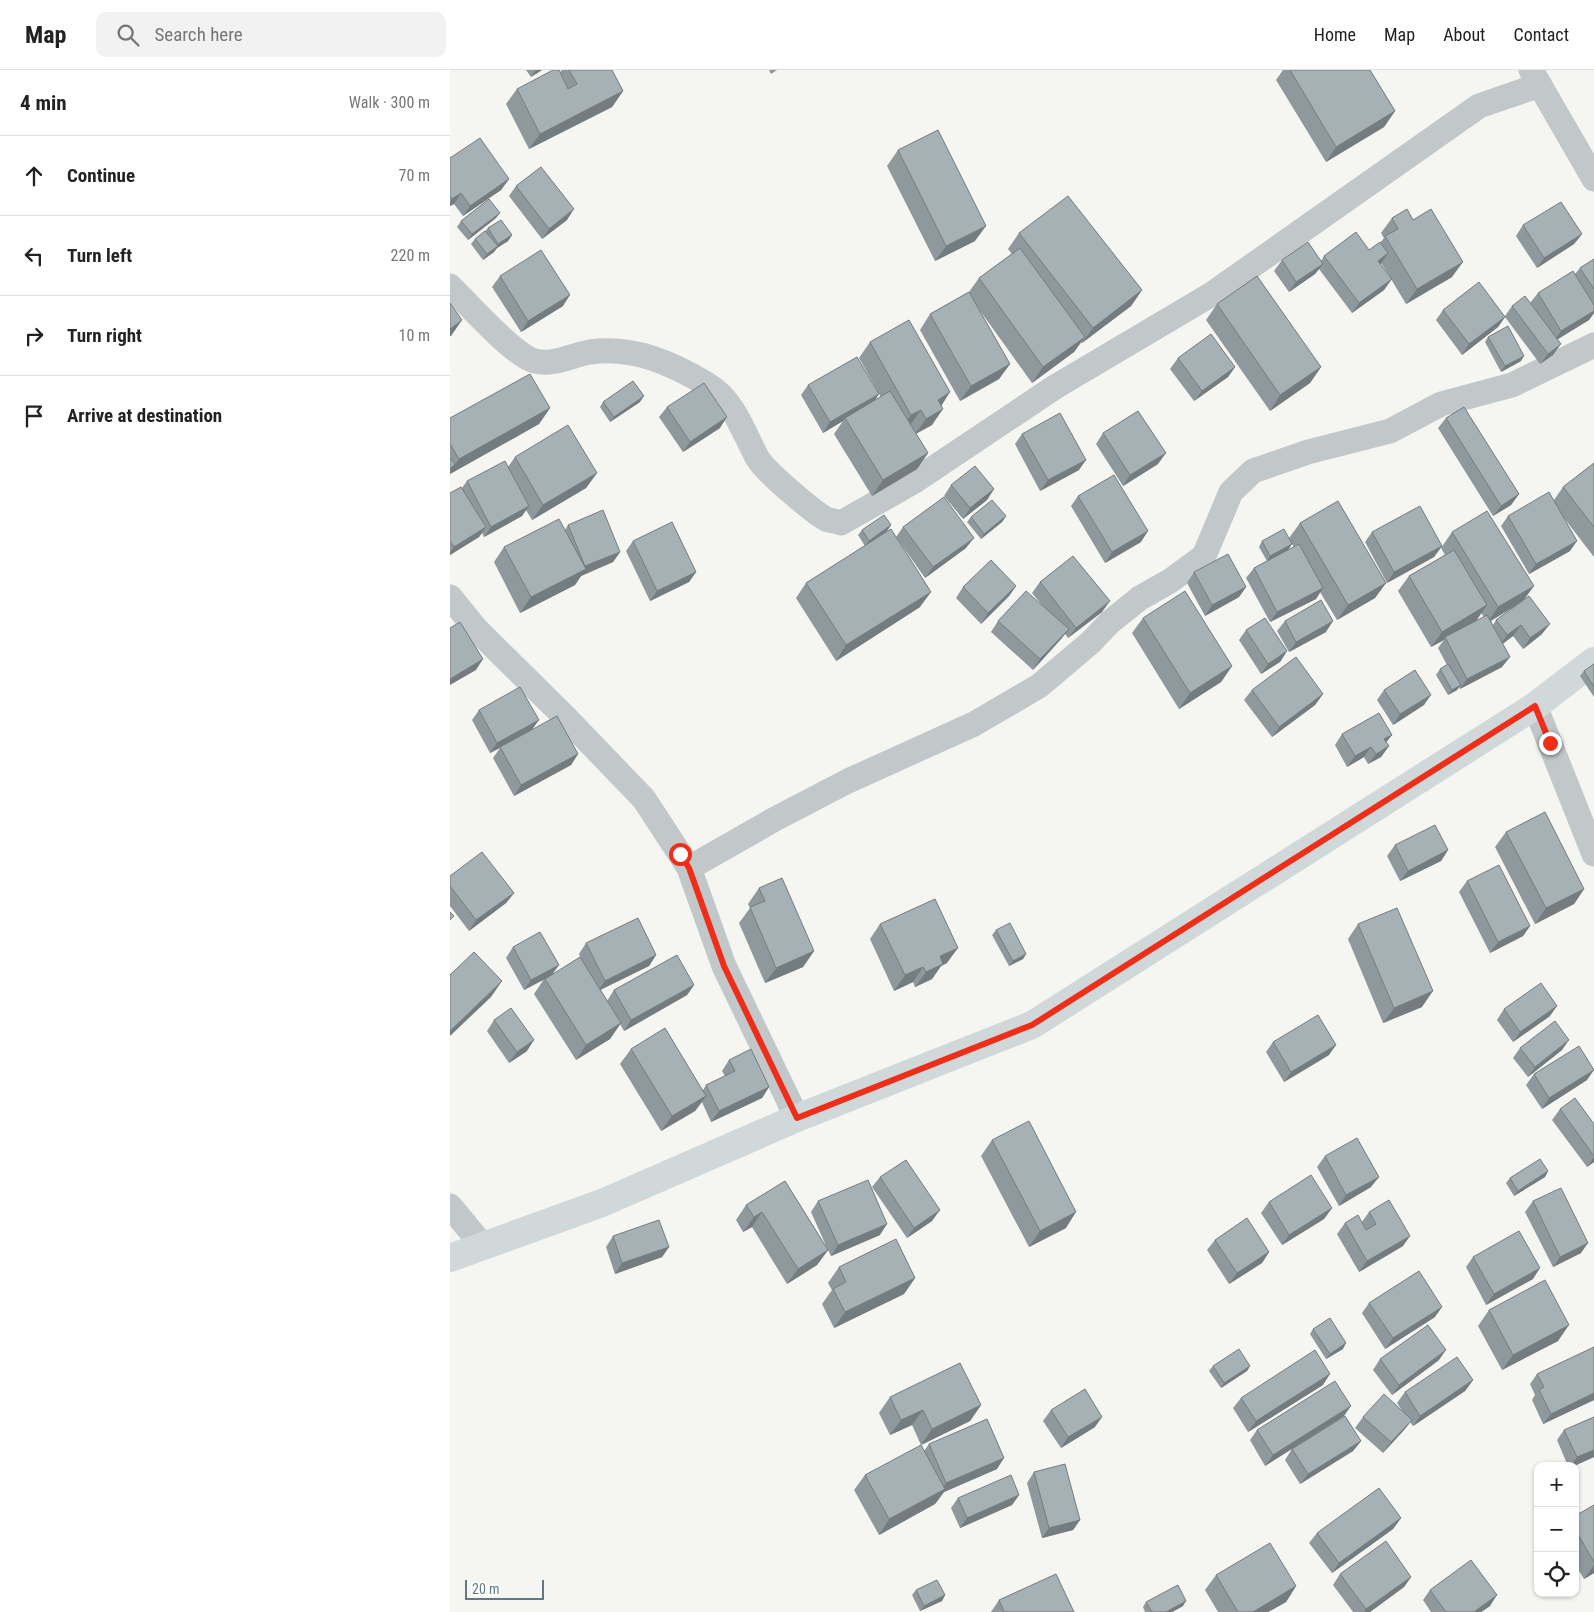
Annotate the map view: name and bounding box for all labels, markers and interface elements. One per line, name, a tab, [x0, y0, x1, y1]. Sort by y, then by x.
search box	[96, 12, 446, 57]
text: Map	[25, 21, 66, 49]
icon: search	[114, 21, 142, 49]
text: Search here	[154, 23, 243, 46]
text: Home	[1314, 24, 1356, 45]
text: Map	[1384, 24, 1415, 45]
text: About	[1443, 24, 1485, 45]
text: Contact	[1513, 24, 1569, 45]
text: 4 min	[20, 91, 67, 115]
text: Walk · 300 m	[349, 93, 430, 112]
icon: ahead	[20, 162, 48, 190]
text: Continue	[67, 164, 135, 187]
text: 70 m	[398, 166, 430, 185]
icon: left	[20, 242, 48, 270]
text: Turn left	[67, 244, 132, 267]
text: 220 m	[391, 246, 430, 265]
icon: right	[20, 322, 48, 350]
text: Turn right	[67, 324, 142, 347]
text: 10 m	[398, 326, 430, 345]
icon: arrive	[20, 402, 48, 430]
text: Arrive at destination	[67, 404, 222, 427]
route end	[1539, 732, 1562, 755]
route start	[669, 843, 692, 866]
map controls	[1534, 1462, 1579, 1597]
button: +	[1534, 1462, 1579, 1507]
button: −	[1534, 1507, 1579, 1552]
button: locate	[1534, 1552, 1579, 1597]
scale bar	[465, 1577, 544, 1600]
text: 20 m	[472, 1581, 500, 1597]

